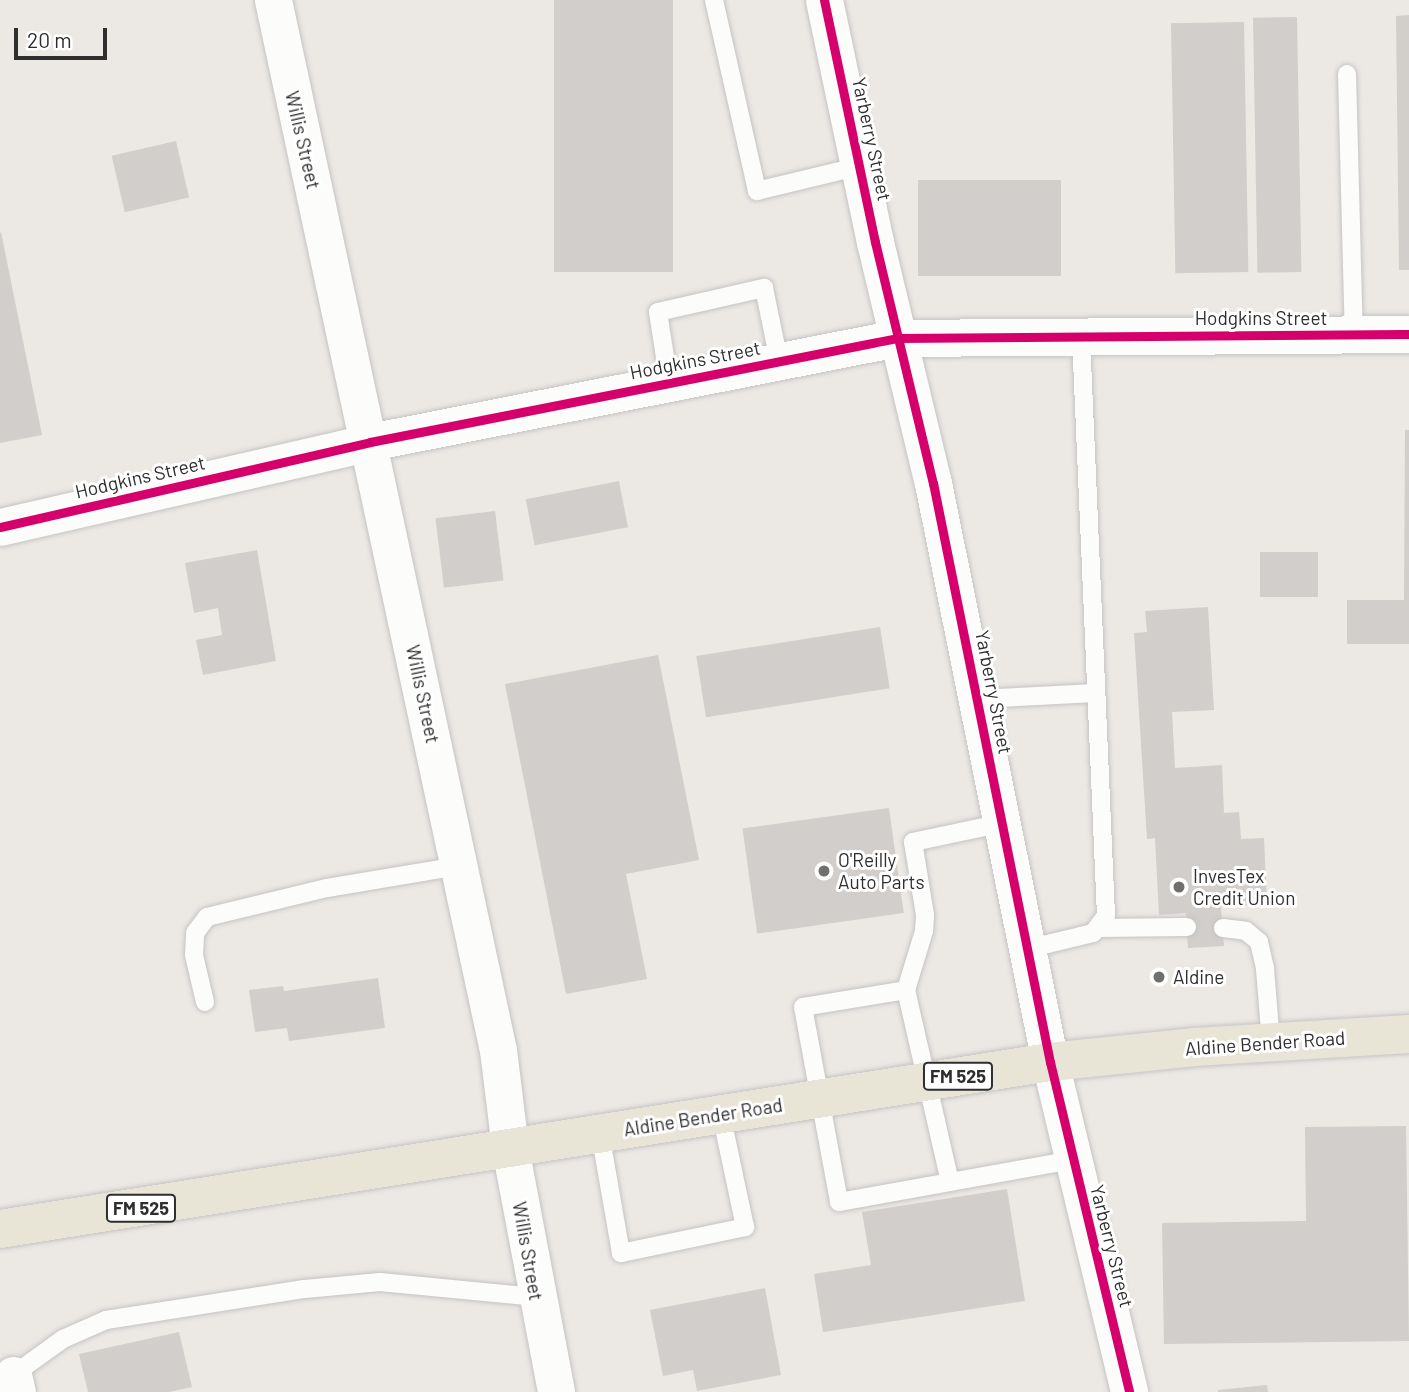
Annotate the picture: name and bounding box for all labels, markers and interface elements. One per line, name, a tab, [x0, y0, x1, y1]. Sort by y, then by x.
scale bar	[18, 14, 110, 58]
text: 20 m	[27, 27, 72, 52]
street label: Yarberry Street	[848, 75, 896, 203]
street label: Willis Street	[281, 89, 325, 191]
street label: Hodgkins Street	[1195, 307, 1327, 329]
street label: Hodgkins Street	[628, 336, 762, 384]
street label: Hodgkins Street	[73, 451, 207, 503]
street label: Yarberry Street	[971, 628, 1017, 756]
street label: Willis Street	[401, 643, 445, 745]
place label: O'Reilly Auto Parts	[838, 849, 925, 893]
marker: O'Reilly Auto Parts	[816, 863, 832, 879]
place label: InvesTex Credit Union	[1193, 865, 1295, 909]
marker: InvesTex Credit Union	[1171, 879, 1187, 895]
place label: Aldine	[1173, 966, 1224, 988]
marker: Aldine	[1151, 969, 1167, 985]
street label: Aldine Bender Road	[1184, 1026, 1346, 1060]
road number: FM 525	[921, 1062, 995, 1091]
street label: Aldine Bender Road	[622, 1093, 784, 1141]
street label: Yarberry Street	[1086, 1182, 1138, 1310]
road number: FM 525	[104, 1194, 178, 1223]
street label: Willis Street	[508, 1200, 548, 1302]

